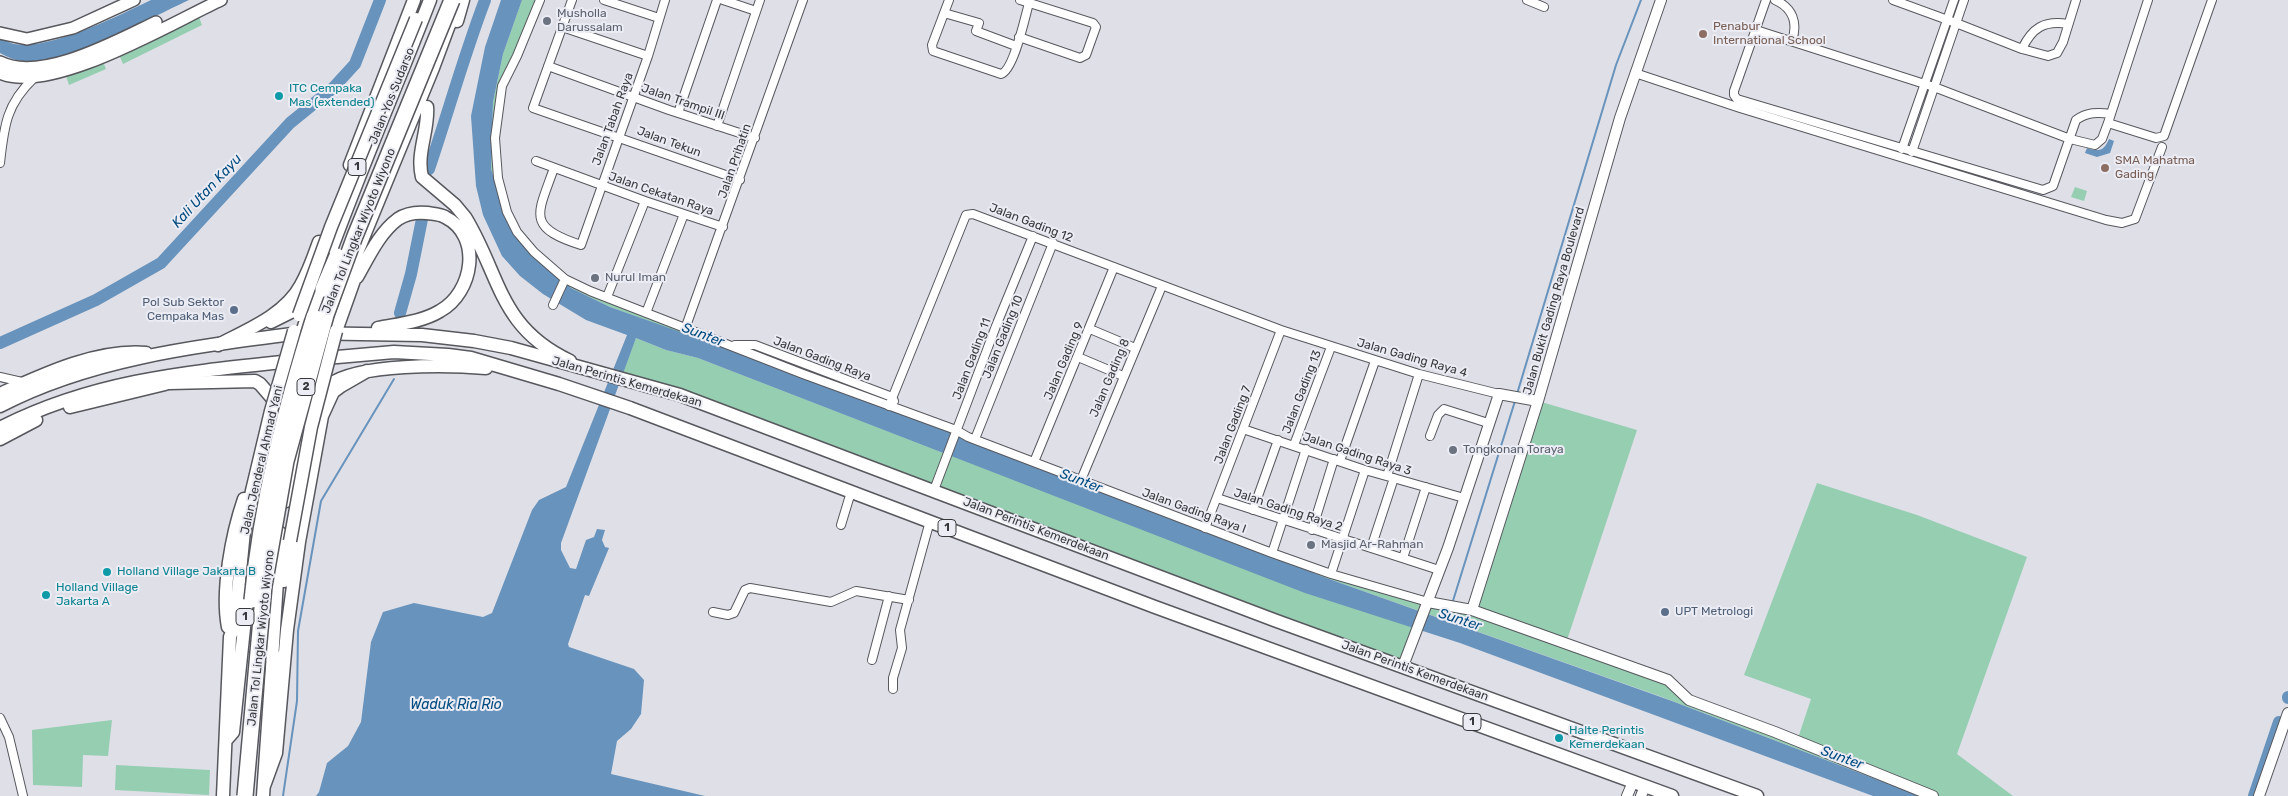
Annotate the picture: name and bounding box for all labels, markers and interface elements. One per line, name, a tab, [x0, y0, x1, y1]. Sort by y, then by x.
place label: Musholla Darussalam	[557, 7, 623, 35]
marker: Musholla Darussalam	[541, 15, 553, 27]
place label: Penabur International School	[1713, 20, 1826, 48]
marker: Penabur International School	[1697, 28, 1709, 40]
street label: Jalan Yos Sudarso	[366, 46, 418, 146]
street label: Jalan Tabah Raya	[590, 71, 636, 167]
street label: Jalan Trampil III	[639, 81, 727, 123]
place label: ITC Cempaka Mas (extended)	[289, 82, 375, 110]
marker: ITC Cempaka Mas (extended)	[273, 90, 285, 102]
street label: Jalan Prihatin	[716, 122, 754, 200]
street label: Jalan Tekun	[635, 124, 703, 160]
street label: Jalan Tol Lingkar Wiyoto Wiyono	[319, 146, 399, 316]
water label: Kali Utan Kayu	[169, 151, 245, 231]
place label: SMA Mahatma Gading	[2115, 154, 2195, 182]
road number: 1	[348, 158, 366, 176]
marker: SMA Mahatma Gading	[2099, 162, 2111, 174]
street label: Jalan Cekatan Raya	[607, 169, 715, 219]
street label: Jalan Gading 12	[987, 200, 1075, 246]
street label: Jalan Bukit Gading Raya Boulevard	[1520, 205, 1588, 397]
place label: Nurul Iman	[605, 271, 666, 285]
marker: Nurul Iman	[589, 272, 601, 284]
street label: Jalan Gading 10	[980, 293, 1026, 381]
place label: Pol Sub Sektor Cempaka Mas	[142, 296, 224, 324]
marker: Pol Sub Sektor Cempaka Mas	[228, 304, 240, 316]
street label: Jalan Gading 11	[950, 316, 994, 402]
water label: Sunter	[679, 319, 727, 351]
street label: Jalan Gading 9	[1041, 320, 1087, 402]
street label: Jalan Gading Raya	[771, 334, 873, 384]
street label: Jalan Gading Raya 4	[1355, 335, 1469, 381]
street label: Jalan Gading 8	[1087, 337, 1133, 419]
street label: Jalan Gading 13	[1279, 348, 1325, 436]
street label: Jalan Perintis Kemerdekaan	[550, 354, 704, 410]
road number: 2	[297, 378, 315, 396]
street label: Jalan Jenderal Ahmad Yani	[238, 384, 286, 536]
street label: Jalan Gading 7	[1212, 384, 1254, 466]
street label: Jalan Gading Raya 3	[1301, 430, 1413, 478]
place label: Tongkonan Toraya	[1463, 443, 1564, 457]
marker: Tongkonan Toraya	[1447, 444, 1459, 456]
water label: Sunter	[1057, 465, 1105, 497]
street label: Jalan Gading Raya I	[1140, 485, 1248, 537]
street label: Jalan Gading Raya 2	[1232, 486, 1344, 534]
street label: Jalan Perintis Kemerdekaan	[961, 494, 1111, 564]
road number: 1	[938, 520, 956, 536]
place label: Masjid Ar-Rahman	[1321, 538, 1424, 552]
marker: Masjid Ar-Rahman	[1305, 539, 1317, 551]
street label: Jalan Tol Lingkar Wiyoto Wiyono	[245, 549, 277, 727]
place label: Holland Village Jakarta B	[117, 565, 256, 579]
marker: Holland Village Jakarta B	[101, 566, 113, 578]
place label: Holland Village Jakarta A	[56, 581, 138, 609]
marker: Holland Village Jakarta A	[40, 589, 52, 601]
water label: Sunter	[1436, 605, 1484, 635]
place label: UPT Metrologi	[1675, 605, 1753, 619]
marker: UPT Metrologi	[1659, 606, 1671, 618]
road number: 1	[236, 608, 254, 626]
street label: Jalan Perintis Kemerdekaan	[1340, 638, 1490, 704]
water label: Waduk Ria Rio	[410, 697, 502, 713]
road number: 1	[1463, 714, 1481, 730]
place label: Halte Perintis Kemerdekaan	[1569, 724, 1645, 752]
marker: Halte Perintis Kemerdekaan	[1553, 732, 1565, 744]
water label: Sunter	[1818, 743, 1866, 773]

